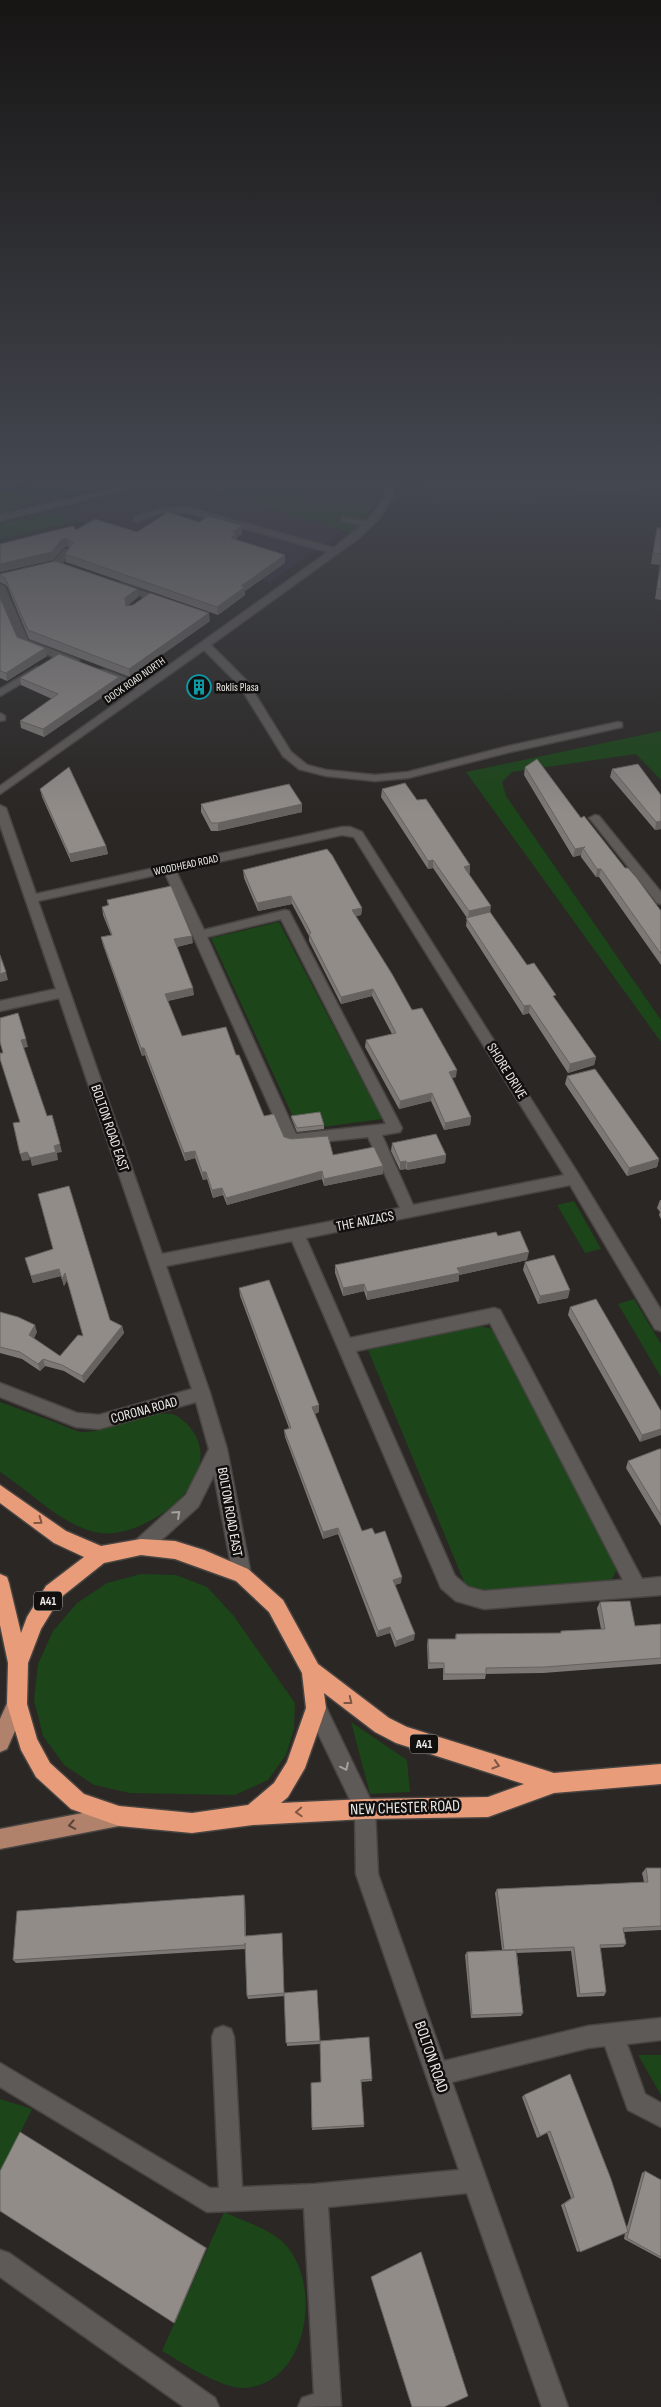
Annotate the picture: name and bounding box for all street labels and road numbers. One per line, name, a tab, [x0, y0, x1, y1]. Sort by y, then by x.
street label: DOCK ROAD NORTH	[102, 654, 168, 706]
street label: WOODHEAD ROAD	[152, 852, 220, 878]
street label: SHORE DRIVE	[483, 1040, 531, 1102]
street label: BOLTON ROAD EAST	[87, 1082, 133, 1174]
street label: THE ANZACS	[335, 1207, 395, 1235]
street label: CORONA ROAD	[109, 1393, 179, 1427]
street label: BOLTON ROAD EAST	[214, 1466, 246, 1558]
road number: A41	[34, 1592, 62, 1610]
road number: A41	[410, 1735, 438, 1754]
street label: NEW CHESTER ROAD	[350, 1797, 460, 1819]
street label: BOLTON ROAD	[410, 2019, 452, 2095]

